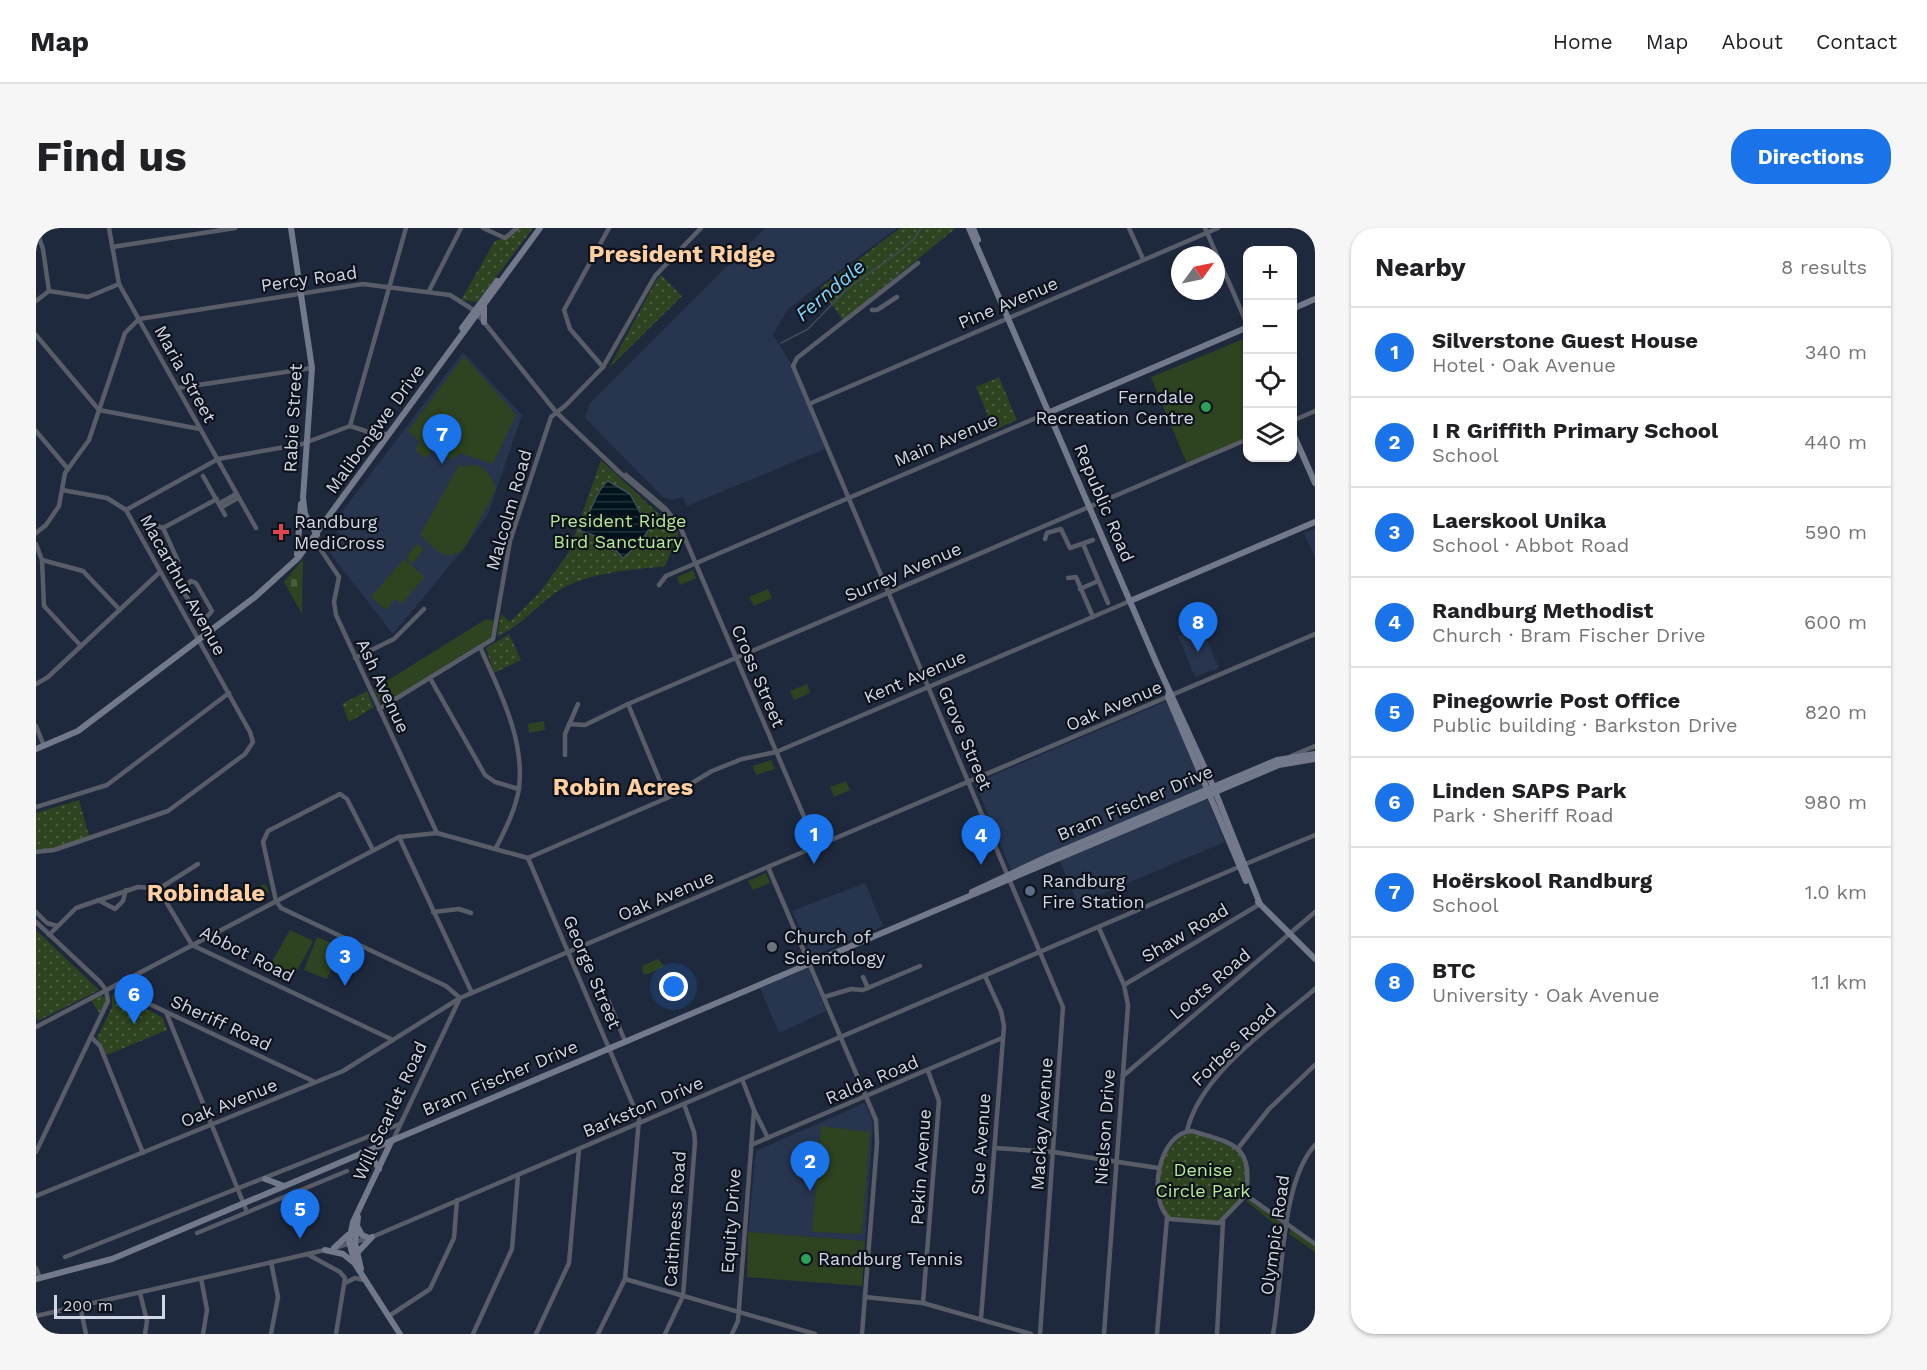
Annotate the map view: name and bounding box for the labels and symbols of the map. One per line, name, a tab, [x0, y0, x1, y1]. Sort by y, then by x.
district label: President Ridge	[589, 240, 776, 268]
north arrow	[1171, 246, 1225, 300]
water label: Ferndale	[790, 254, 870, 326]
street label: Percy Road	[259, 261, 358, 296]
street label: Pine Avenue	[955, 272, 1061, 333]
street label: Maria Street	[150, 322, 221, 426]
street label: Malibongwe Drive	[321, 360, 428, 497]
street label: Rabie Street	[279, 363, 306, 473]
place label: Ferndale Recreation Centre	[1035, 386, 1194, 428]
marker: Ferndale Recreation Centre	[1199, 400, 1213, 414]
street label: Main Avenue	[891, 408, 1001, 471]
pin: 7	[422, 414, 462, 464]
street label: Republic Road	[1070, 441, 1139, 565]
street label: Malcolm Road	[481, 447, 536, 573]
street label: Macarthur Avenue	[136, 510, 231, 659]
park label: President Ridge Bird Sanctuary	[550, 510, 686, 552]
place label: Randburg MediCross	[294, 511, 385, 553]
marker: Randburg MediCross	[272, 523, 290, 541]
street label: Surrey Avenue	[841, 537, 964, 606]
pin: 8	[1178, 602, 1218, 652]
street label: Cross Street	[727, 621, 790, 731]
street label: Ash Avenue	[352, 635, 414, 736]
street label: Kent Avenue	[860, 646, 969, 708]
street label: Oak Avenue	[1063, 676, 1165, 735]
street label: Grove Street	[934, 683, 997, 793]
street label: Bram Fischer Drive	[1054, 760, 1216, 845]
district label: Robin Acres	[553, 773, 693, 801]
pin: 1	[794, 814, 834, 864]
pin: 4	[962, 816, 1000, 865]
street label: Oak Avenue	[615, 866, 717, 925]
place label: Randburg Fire Station	[1042, 870, 1145, 912]
district label: Robindale	[147, 879, 265, 907]
marker: Randburg Fire Station	[1023, 884, 1037, 898]
street label: Shaw Road	[1138, 898, 1232, 967]
street label: George Street	[559, 912, 626, 1032]
street label: Abbot Road	[197, 921, 298, 986]
place label: Church of Scientology	[784, 926, 886, 968]
pin: 3	[326, 936, 364, 986]
marker: Church of Scientology	[765, 940, 779, 954]
street label: Loots Road	[1165, 944, 1254, 1023]
your location	[659, 972, 688, 1001]
pin: 6	[114, 974, 154, 1024]
street label: Sheriff Road	[168, 990, 275, 1055]
street label: Forbes Road	[1187, 999, 1280, 1090]
street label: Bram Fischer Drive	[419, 1035, 581, 1120]
street label: Will Scarlet Road	[348, 1038, 431, 1184]
street label: Ralda Road	[822, 1051, 921, 1109]
street label: Mackay Avenue	[1026, 1057, 1057, 1191]
street label: Nielson Drive	[1090, 1068, 1119, 1186]
street label: Barkston Drive	[579, 1072, 706, 1141]
street label: Oak Avenue	[177, 1074, 280, 1131]
street label: Sue Avenue	[966, 1092, 995, 1196]
street label: Pekin Avenue	[906, 1108, 935, 1226]
pin: 2	[790, 1142, 830, 1191]
street label: Caithness Road	[659, 1150, 690, 1288]
park label: Denise Circle Park	[1155, 1159, 1251, 1201]
street label: Equity Drive	[716, 1168, 745, 1274]
street label: Olympic Road	[1256, 1173, 1293, 1296]
pin: 5	[280, 1190, 320, 1239]
place label: Randburg Tennis	[818, 1248, 963, 1269]
marker: Randburg Tennis	[799, 1252, 813, 1266]
scale bar	[54, 1292, 165, 1320]

